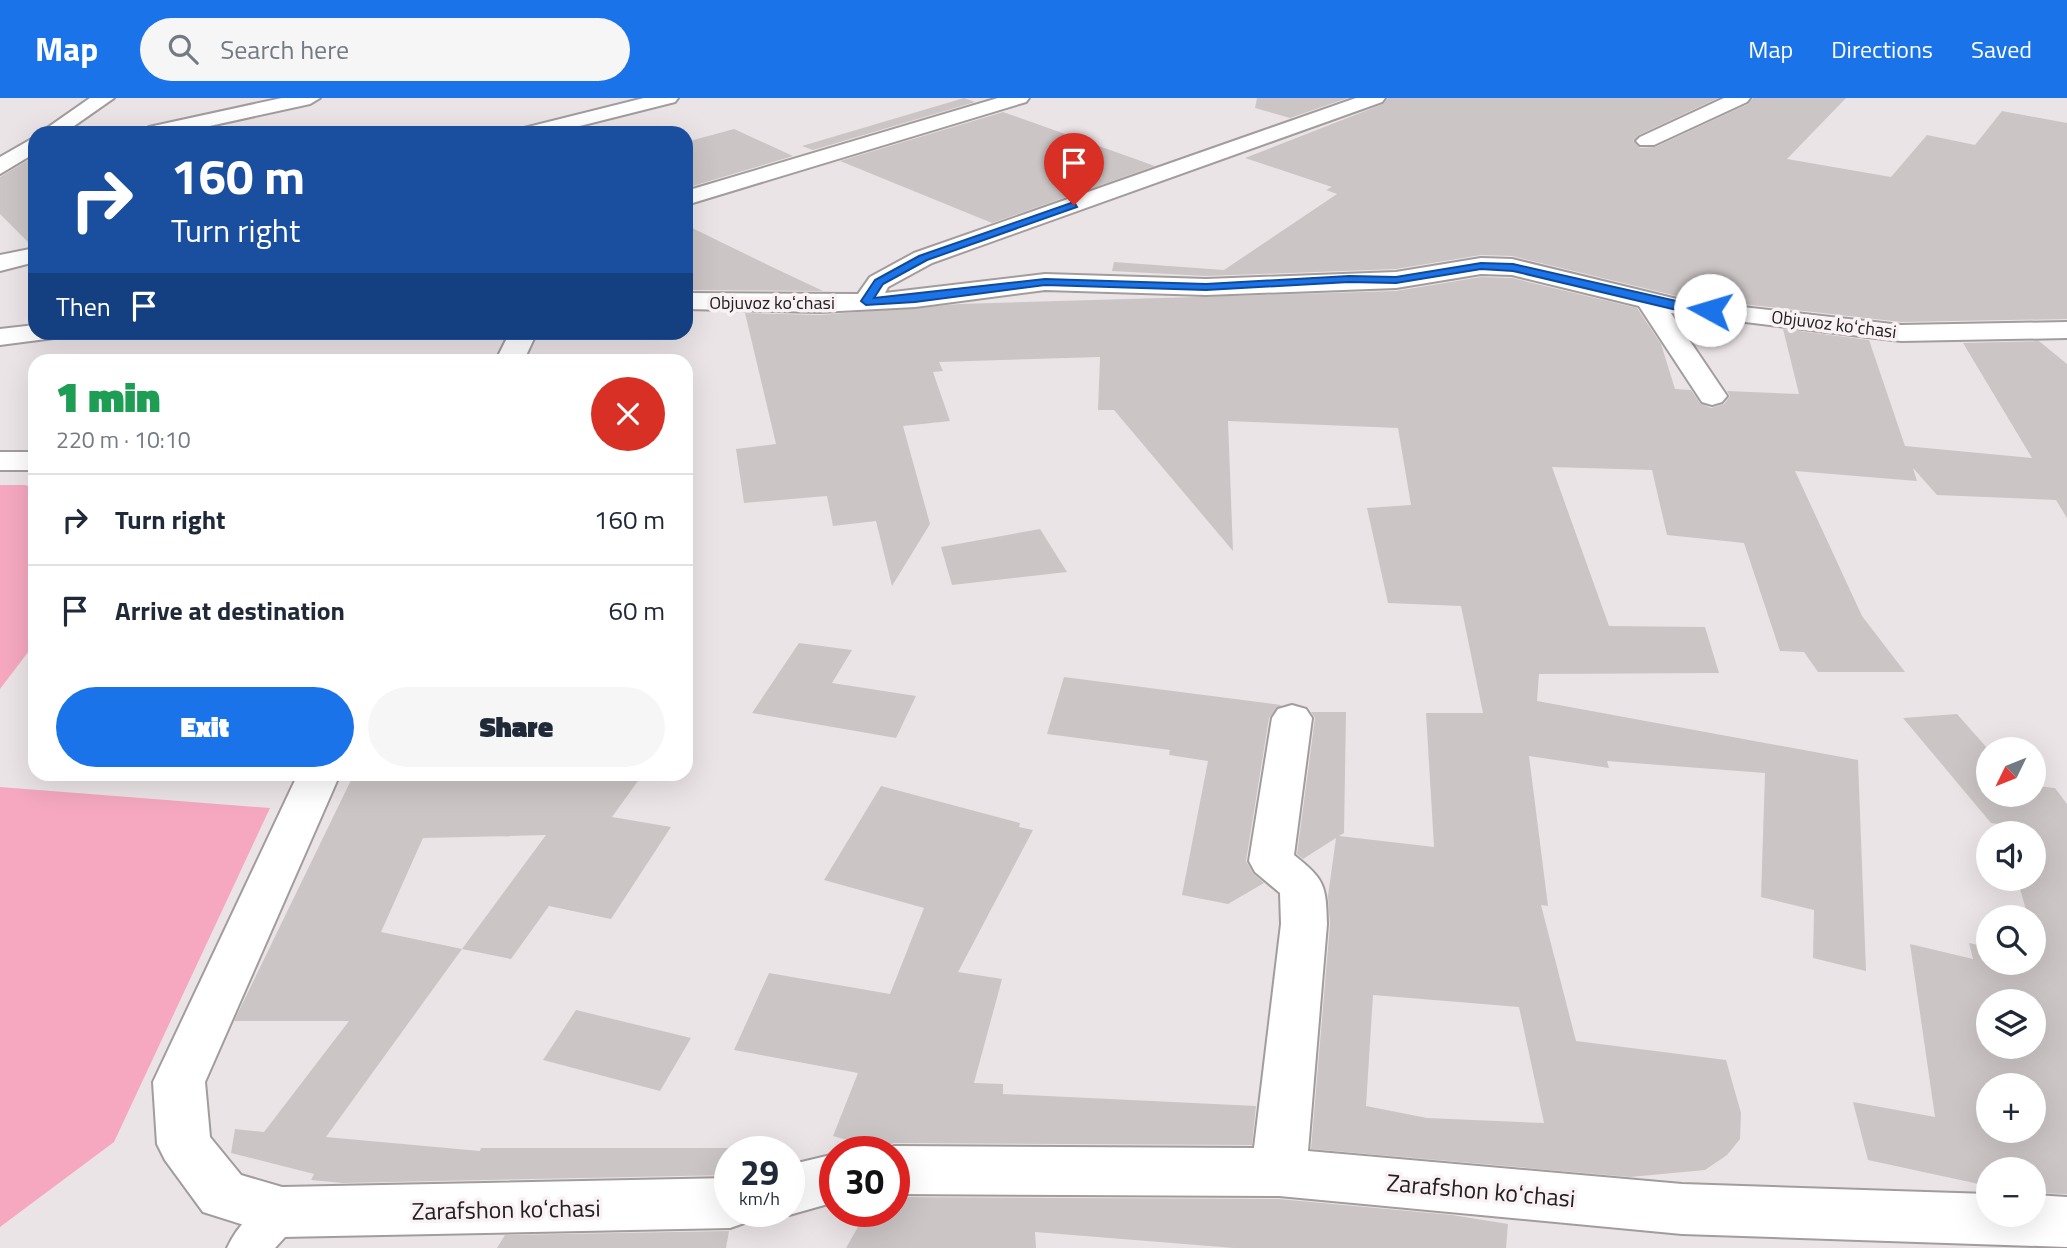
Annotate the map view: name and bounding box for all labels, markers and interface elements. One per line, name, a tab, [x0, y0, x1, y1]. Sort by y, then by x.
search box	[140, 18, 630, 81]
text: Map	[35, 24, 98, 74]
icon: search	[164, 30, 202, 68]
text: Search here	[220, 30, 349, 69]
text: Map	[1748, 31, 1793, 67]
text: Directions	[1831, 31, 1933, 67]
text: Saved	[1971, 31, 2032, 67]
pin	[1044, 133, 1104, 205]
text: 160 m	[171, 138, 305, 213]
icon: arrive	[1055, 144, 1093, 182]
icon: right	[56, 154, 147, 245]
text: Turn right	[171, 206, 300, 254]
position arrow	[1673, 273, 1747, 347]
text: Then	[56, 287, 111, 326]
icon: arrive	[125, 287, 163, 325]
street label: Objuvoz koʻchasi	[709, 289, 835, 316]
street label: Objuvoz koʻchasi	[1770, 303, 1898, 345]
text: 1 min	[56, 364, 160, 428]
button: close	[591, 377, 665, 451]
text: 220 m · 10:10	[56, 422, 191, 457]
text: Turn right	[115, 500, 226, 539]
text: 160 m	[594, 500, 665, 539]
icon: right	[56, 501, 94, 539]
text: Arrive at destination	[115, 591, 345, 630]
text: 60 m	[608, 591, 665, 630]
icon: arrive	[56, 592, 94, 630]
button: Exit	[56, 687, 354, 767]
button: Share	[368, 687, 665, 767]
north arrow	[1976, 737, 2046, 807]
map controls	[1976, 737, 2046, 1227]
button: sound	[1976, 821, 2046, 891]
button: search	[1976, 905, 2046, 975]
button: layers	[1976, 989, 2046, 1059]
button: +	[1976, 1073, 2046, 1143]
speed limit sign: 30	[819, 1136, 910, 1227]
text: 29	[740, 1145, 779, 1199]
button: −	[1976, 1157, 2046, 1227]
street label: Zarafshon koʻchasi	[1385, 1164, 1577, 1216]
text: km/h	[739, 1185, 780, 1212]
street label: Zarafshon koʻchasi	[411, 1189, 601, 1229]

